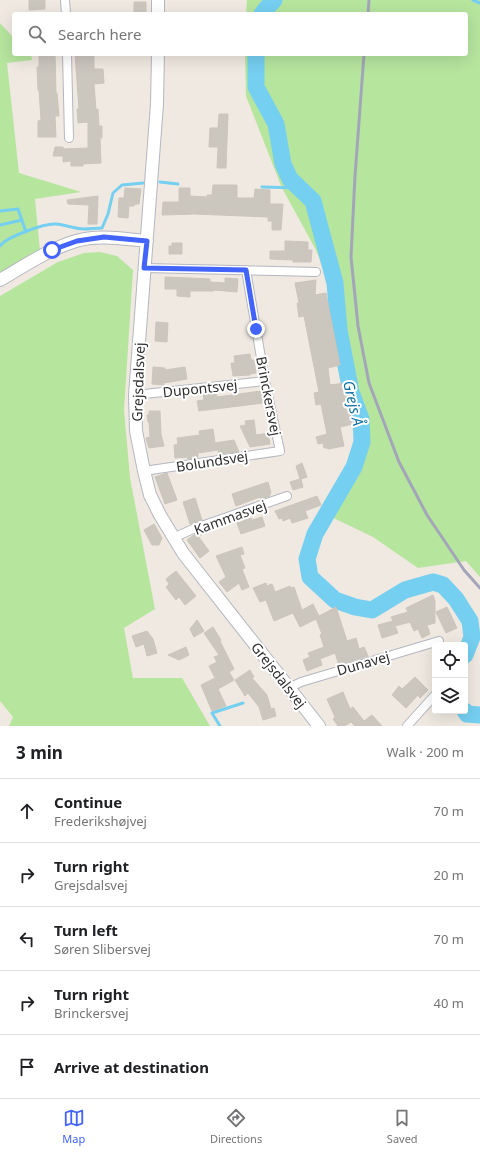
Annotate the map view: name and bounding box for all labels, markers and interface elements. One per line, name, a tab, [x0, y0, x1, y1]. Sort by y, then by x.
search box	[12, 12, 468, 56]
icon: search	[26, 23, 48, 45]
text: Search here	[58, 24, 141, 44]
route start	[43, 241, 61, 259]
route end	[247, 320, 265, 338]
street label: Grejsdalsvej	[127, 342, 149, 422]
street label: Brinckersvej	[252, 355, 286, 437]
street label: Dupontsvej	[162, 375, 238, 401]
water label: Grejs Å	[339, 378, 369, 428]
street label: Bolundsvej	[175, 446, 249, 476]
street label: Kammasvej	[191, 495, 269, 539]
street label: Grejsdalsvej	[247, 638, 311, 712]
map controls	[432, 642, 468, 714]
button: locate	[432, 642, 468, 678]
street label: Dunavej	[334, 646, 392, 680]
button: layers	[432, 678, 468, 714]
text: 3 min	[16, 741, 63, 764]
text: Walk · 200 m	[386, 743, 464, 761]
text: Continue	[54, 792, 122, 812]
icon: ahead	[16, 800, 38, 822]
text: 70 m	[434, 802, 464, 820]
text: Frederikshøjvej	[54, 812, 147, 830]
text: Turn right	[54, 856, 129, 876]
icon: right	[16, 864, 38, 886]
text: 20 m	[434, 866, 464, 884]
text: Grejsdalsvej	[54, 876, 128, 894]
text: Turn left	[54, 920, 118, 940]
icon: left	[16, 928, 38, 950]
text: 70 m	[434, 930, 464, 948]
text: Søren Slibersvej	[54, 940, 151, 958]
text: Turn right	[54, 984, 129, 1004]
icon: right	[16, 992, 38, 1014]
text: 40 m	[434, 994, 464, 1012]
text: Brinckersvej	[54, 1004, 129, 1022]
icon: arrive	[16, 1056, 38, 1078]
text: Arrive at destination	[54, 1057, 209, 1077]
tab: Map	[62, 1107, 85, 1146]
tab: Directions	[210, 1107, 262, 1146]
tab: Saved	[387, 1107, 418, 1146]

